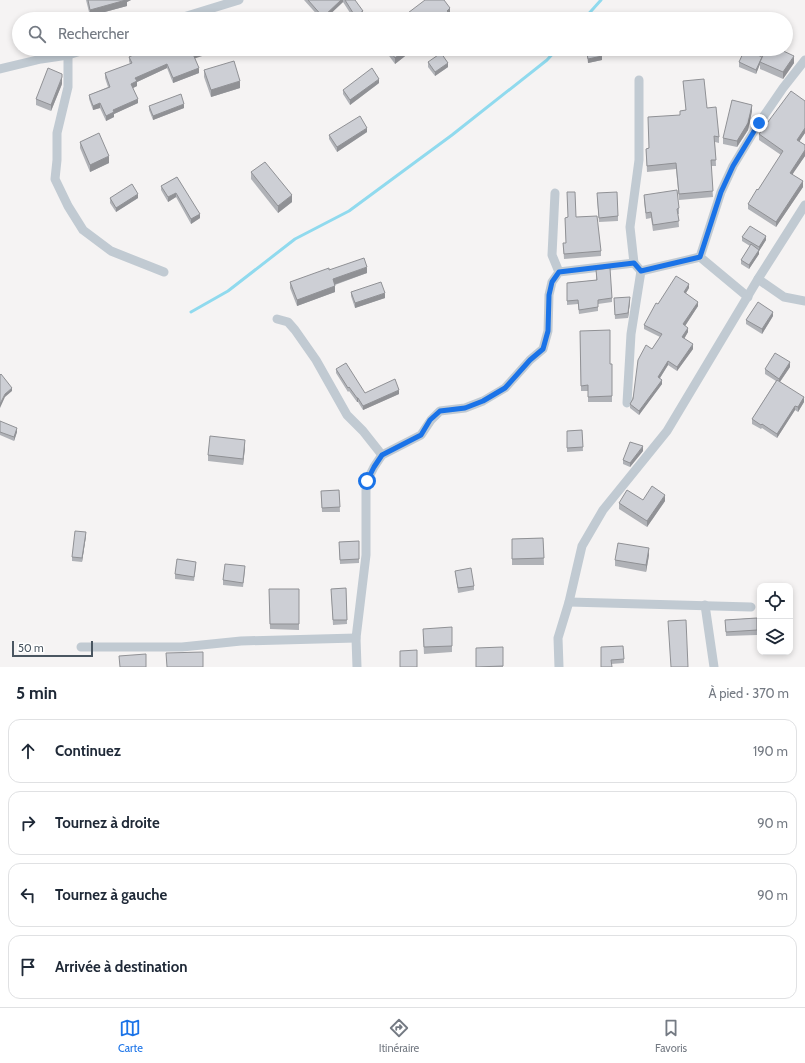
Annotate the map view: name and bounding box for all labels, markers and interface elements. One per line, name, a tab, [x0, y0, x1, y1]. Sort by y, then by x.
search box	[12, 12, 793, 56]
icon: search	[26, 23, 48, 45]
text: Rechercher	[58, 25, 129, 43]
route end	[750, 114, 768, 132]
route start	[358, 472, 376, 490]
map controls	[757, 583, 793, 655]
button: locate	[757, 583, 793, 619]
button: layers	[757, 619, 793, 655]
scale bar	[12, 639, 93, 658]
text: 50 m	[18, 641, 44, 655]
text: 5 min	[16, 683, 57, 703]
text: À pied · 370 m	[708, 685, 789, 701]
icon: ahead	[17, 740, 39, 762]
text: Continuez	[55, 742, 121, 760]
text: 190 m	[753, 743, 788, 759]
icon: right	[17, 812, 39, 834]
text: Tournez à droite	[55, 814, 160, 832]
text: 90 m	[757, 815, 788, 831]
icon: left	[17, 884, 39, 906]
text: Tournez à gauche	[55, 886, 167, 904]
text: 90 m	[757, 887, 788, 903]
icon: arrive	[17, 956, 39, 978]
text: Arrivée à destination	[55, 958, 187, 976]
tab: Carte	[118, 1017, 143, 1055]
tab: Itinéraire	[379, 1017, 419, 1055]
tab: Favoris	[655, 1017, 687, 1055]

